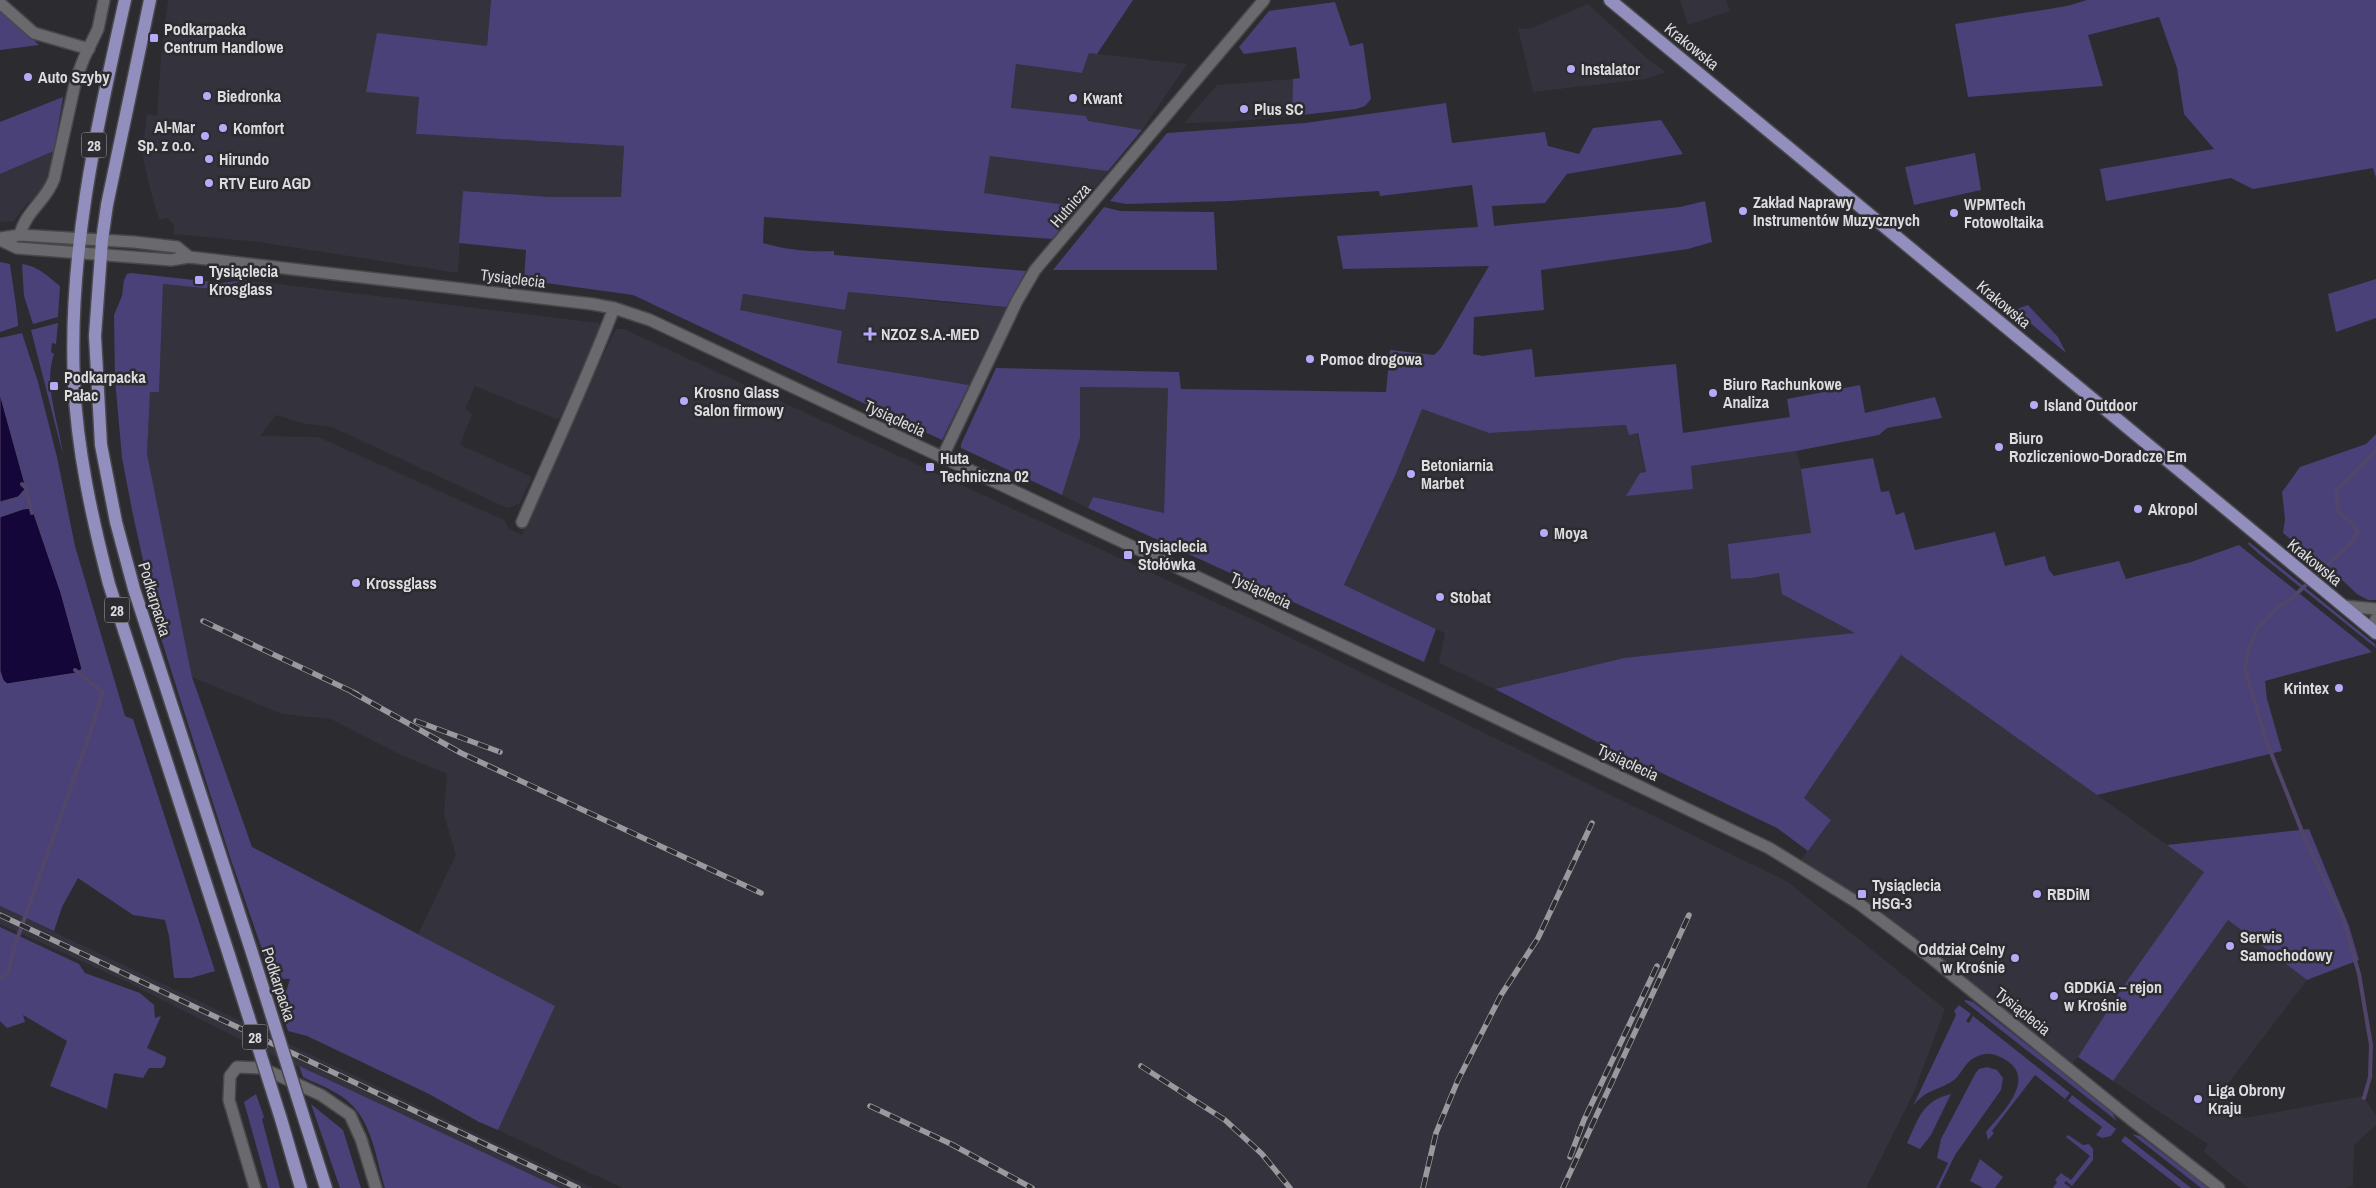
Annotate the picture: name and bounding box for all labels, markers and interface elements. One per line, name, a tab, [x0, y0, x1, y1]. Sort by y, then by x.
street label: Krakowska	[1660, 17, 1724, 75]
place label: Podkarpacka Centrum Handlowe	[164, 18, 284, 58]
marker: Podkarpacka Centrum Handlowe	[148, 32, 160, 44]
place label: Instalator	[1581, 58, 1641, 80]
marker: Instalator	[1565, 63, 1577, 75]
place label: Auto Szyby	[38, 66, 110, 88]
marker: Auto Szyby	[22, 71, 34, 83]
place label: Biedronka	[217, 85, 282, 107]
place label: Kwant	[1083, 87, 1123, 109]
marker: Biedronka	[201, 90, 213, 102]
marker: Kwant	[1067, 92, 1079, 104]
place label: Plus SC	[1254, 98, 1304, 120]
marker: Plus SC	[1238, 103, 1250, 115]
place label: Al-Mar Sp. z o.o.	[137, 116, 196, 156]
place label: Komfort	[233, 117, 285, 139]
marker: Komfort	[217, 122, 229, 134]
marker: Al-Mar Sp. z o.o.	[199, 130, 211, 142]
road number: 28	[82, 132, 106, 158]
place label: Hirundo	[219, 148, 269, 170]
marker: Hirundo	[203, 153, 215, 165]
place label: RTV Euro AGD	[219, 172, 311, 194]
marker: RTV Euro AGD	[203, 177, 215, 189]
street label: Hutnicza	[1045, 178, 1096, 232]
place label: Zakład Naprawy Instrumentów Muzycznych	[1753, 191, 1920, 231]
place label: WPMTech Fotowoltaika	[1964, 193, 2044, 233]
marker: Zakład Naprawy Instrumentów Muzycznych	[1737, 205, 1749, 217]
marker: WPMTech Fotowoltaika	[1948, 207, 1960, 219]
place label: Tysiąclecia Krosglass	[209, 260, 279, 300]
street label: Tysiąclecia	[479, 263, 548, 293]
marker: Tysiąclecia Krosglass	[193, 274, 205, 286]
street label: Krakowska	[1972, 275, 2036, 333]
place label: NZOZ S.A.-MED	[881, 323, 979, 345]
marker: NZOZ S.A.-MED	[863, 327, 877, 341]
place label: Pomoc drogowa	[1320, 348, 1423, 370]
marker: Pomoc drogowa	[1304, 353, 1316, 365]
place label: Podkarpacka Pałac	[64, 366, 146, 406]
place label: Biuro Rachunkowe Analiza	[1723, 373, 1842, 413]
marker: Podkarpacka Pałac	[48, 380, 60, 392]
place label: Krosno Glass Salon firmowy	[694, 381, 784, 421]
marker: Biuro Rachunkowe Analiza	[1707, 387, 1719, 399]
street label: Tysiąclecia	[861, 394, 930, 442]
place label: Island Outdoor	[2044, 394, 2138, 416]
marker: Krosno Glass Salon firmowy	[678, 395, 690, 407]
marker: Island Outdoor	[2028, 399, 2040, 411]
place label: Biuro Rozliczeniowo-Doradcze Em	[2009, 427, 2187, 467]
marker: Biuro Rozliczeniowo-Doradcze Em	[1993, 441, 2005, 453]
place label: Huta Techniczna 02	[940, 447, 1029, 487]
place label: Betoniarnia Marbet	[1421, 454, 1494, 494]
marker: Huta Techniczna 02	[924, 461, 936, 473]
marker: Betoniarnia Marbet	[1405, 468, 1417, 480]
place label: Akropol	[2148, 498, 2198, 520]
marker: Akropol	[2132, 503, 2144, 515]
place label: Moya	[1554, 522, 1588, 544]
marker: Moya	[1538, 527, 1550, 539]
street label: Krakowska	[2283, 533, 2347, 591]
place label: Tysiąclecia Stołówka	[1138, 535, 1208, 575]
marker: Tysiąclecia Stołówka	[1122, 549, 1134, 561]
street label: Podkarpacka	[133, 559, 177, 640]
street label: Tysiąclecia	[1227, 566, 1296, 614]
place label: Krossglass	[366, 572, 437, 594]
marker: Krossglass	[350, 577, 362, 589]
place label: Stobat	[1450, 586, 1491, 608]
marker: Stobat	[1434, 591, 1446, 603]
road number: 28	[104, 598, 130, 622]
place label: Krintex	[2284, 677, 2330, 699]
marker: Krintex	[2333, 682, 2345, 694]
street label: Tysiąclecia	[1594, 738, 1663, 786]
place label: Tysiąclecia HSG-3	[1872, 874, 1942, 914]
place label: RBDiM	[2047, 883, 2090, 905]
marker: Tysiąclecia HSG-3	[1856, 888, 1868, 900]
marker: RBDiM	[2031, 888, 2043, 900]
place label: Serwis Samochodowy	[2240, 926, 2333, 966]
place label: Oddział Celny w Krośnie	[1918, 938, 2006, 978]
marker: Serwis Samochodowy	[2224, 940, 2236, 952]
street label: Podkarpacka	[257, 944, 302, 1024]
marker: Oddział Celny w Krośnie	[2009, 952, 2021, 964]
place label: GDDKiA – rejon w Krośnie	[2064, 976, 2162, 1016]
street label: Tysiąclecia	[1991, 982, 2056, 1041]
marker: GDDKiA – rejon w Krośnie	[2048, 990, 2060, 1002]
road number: 28	[242, 1024, 268, 1050]
place label: Liga Obrony Kraju	[2208, 1079, 2286, 1119]
marker: Liga Obrony Kraju	[2192, 1093, 2204, 1105]

